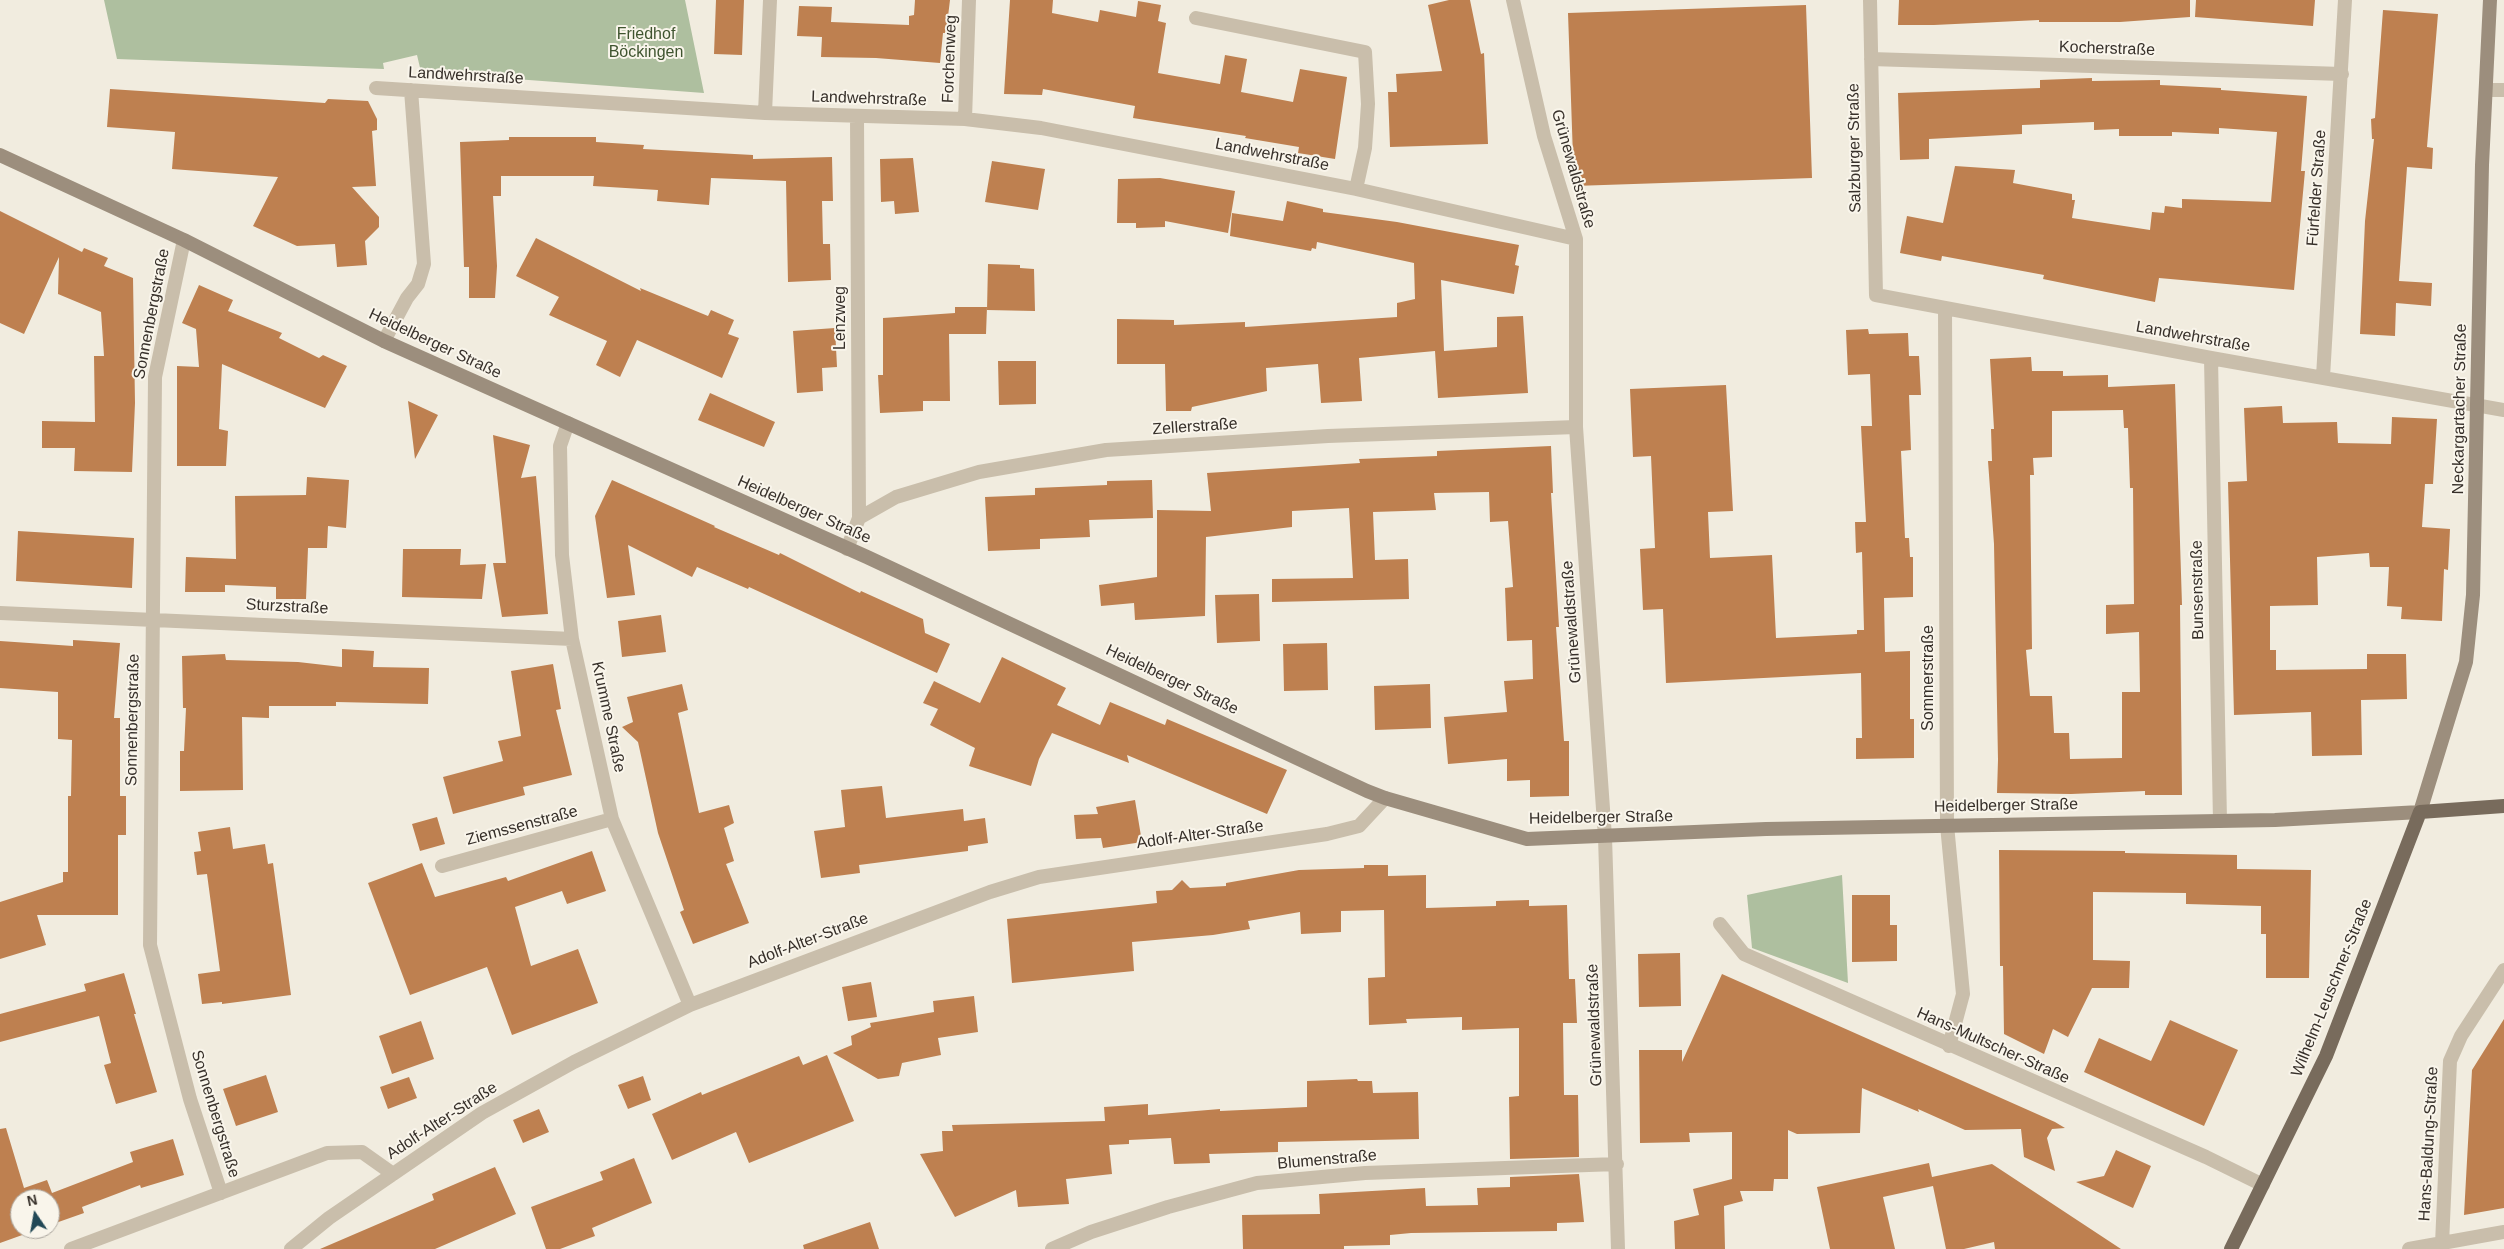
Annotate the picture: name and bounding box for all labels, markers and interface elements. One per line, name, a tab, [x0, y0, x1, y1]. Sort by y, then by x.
street label: Forchenweg	[939, 15, 961, 103]
park label: Friedhof Böckingen	[609, 25, 683, 63]
street label: Kocherstraße	[2059, 38, 2155, 60]
street label: Landwehrstraße	[408, 63, 524, 89]
street label: Salzburger Straße	[1844, 83, 1866, 213]
street label: Landwehrstraße	[811, 87, 927, 111]
street label: Grünewaldstraße	[1547, 107, 1599, 231]
street label: Fürfelder Straße	[2303, 129, 2331, 247]
street label: Landwehrstraße	[1213, 135, 1331, 175]
street label: Sonnenbergstraße	[130, 247, 174, 381]
street label: Lenzweg	[831, 286, 851, 350]
street label: Heidelberger Straße	[366, 305, 504, 383]
street label: Landwehrstraße	[2134, 318, 2252, 356]
street label: Neckargartacher Straße	[2449, 323, 2471, 495]
street label: Zellerstraße	[1152, 414, 1238, 440]
street label: Heidelberger Straße	[734, 472, 874, 548]
street label: Bunsenstraße	[2188, 540, 2208, 640]
street label: Grünewaldstraße	[1558, 560, 1586, 684]
street label: Sturzstraße	[245, 595, 329, 619]
street label: Sommerstraße	[1919, 625, 1939, 731]
street label: Heidelberger Straße	[1103, 641, 1241, 719]
street label: Sonnenbergstraße	[122, 654, 144, 786]
street label: Krumme Straße	[587, 660, 629, 774]
street label: Heidelberger Straße	[1934, 795, 2078, 817]
street label: Ziemssenstraße	[464, 802, 580, 850]
street label: Heidelberger Straße	[1529, 807, 1673, 829]
street label: Adolf-Alter-Straße	[1135, 817, 1265, 853]
street label: Wilhelm-Leuschner-Straße	[2287, 896, 2377, 1080]
street label: Adolf-Alter-Straße	[745, 909, 871, 973]
street label: Grünewaldstraße	[1583, 963, 1607, 1087]
street label: Hans-Multscher-Straße	[1914, 1004, 2072, 1088]
street label: Sonnenbergstraße	[186, 1048, 244, 1180]
street label: Hans-Baldung-Straße	[2415, 1066, 2443, 1222]
street label: Adolf-Alter-Straße	[383, 1078, 501, 1164]
street label: Blumenstraße	[1277, 1146, 1377, 1174]
north arrow	[10, 1189, 60, 1239]
text: N	[25, 1191, 39, 1209]

